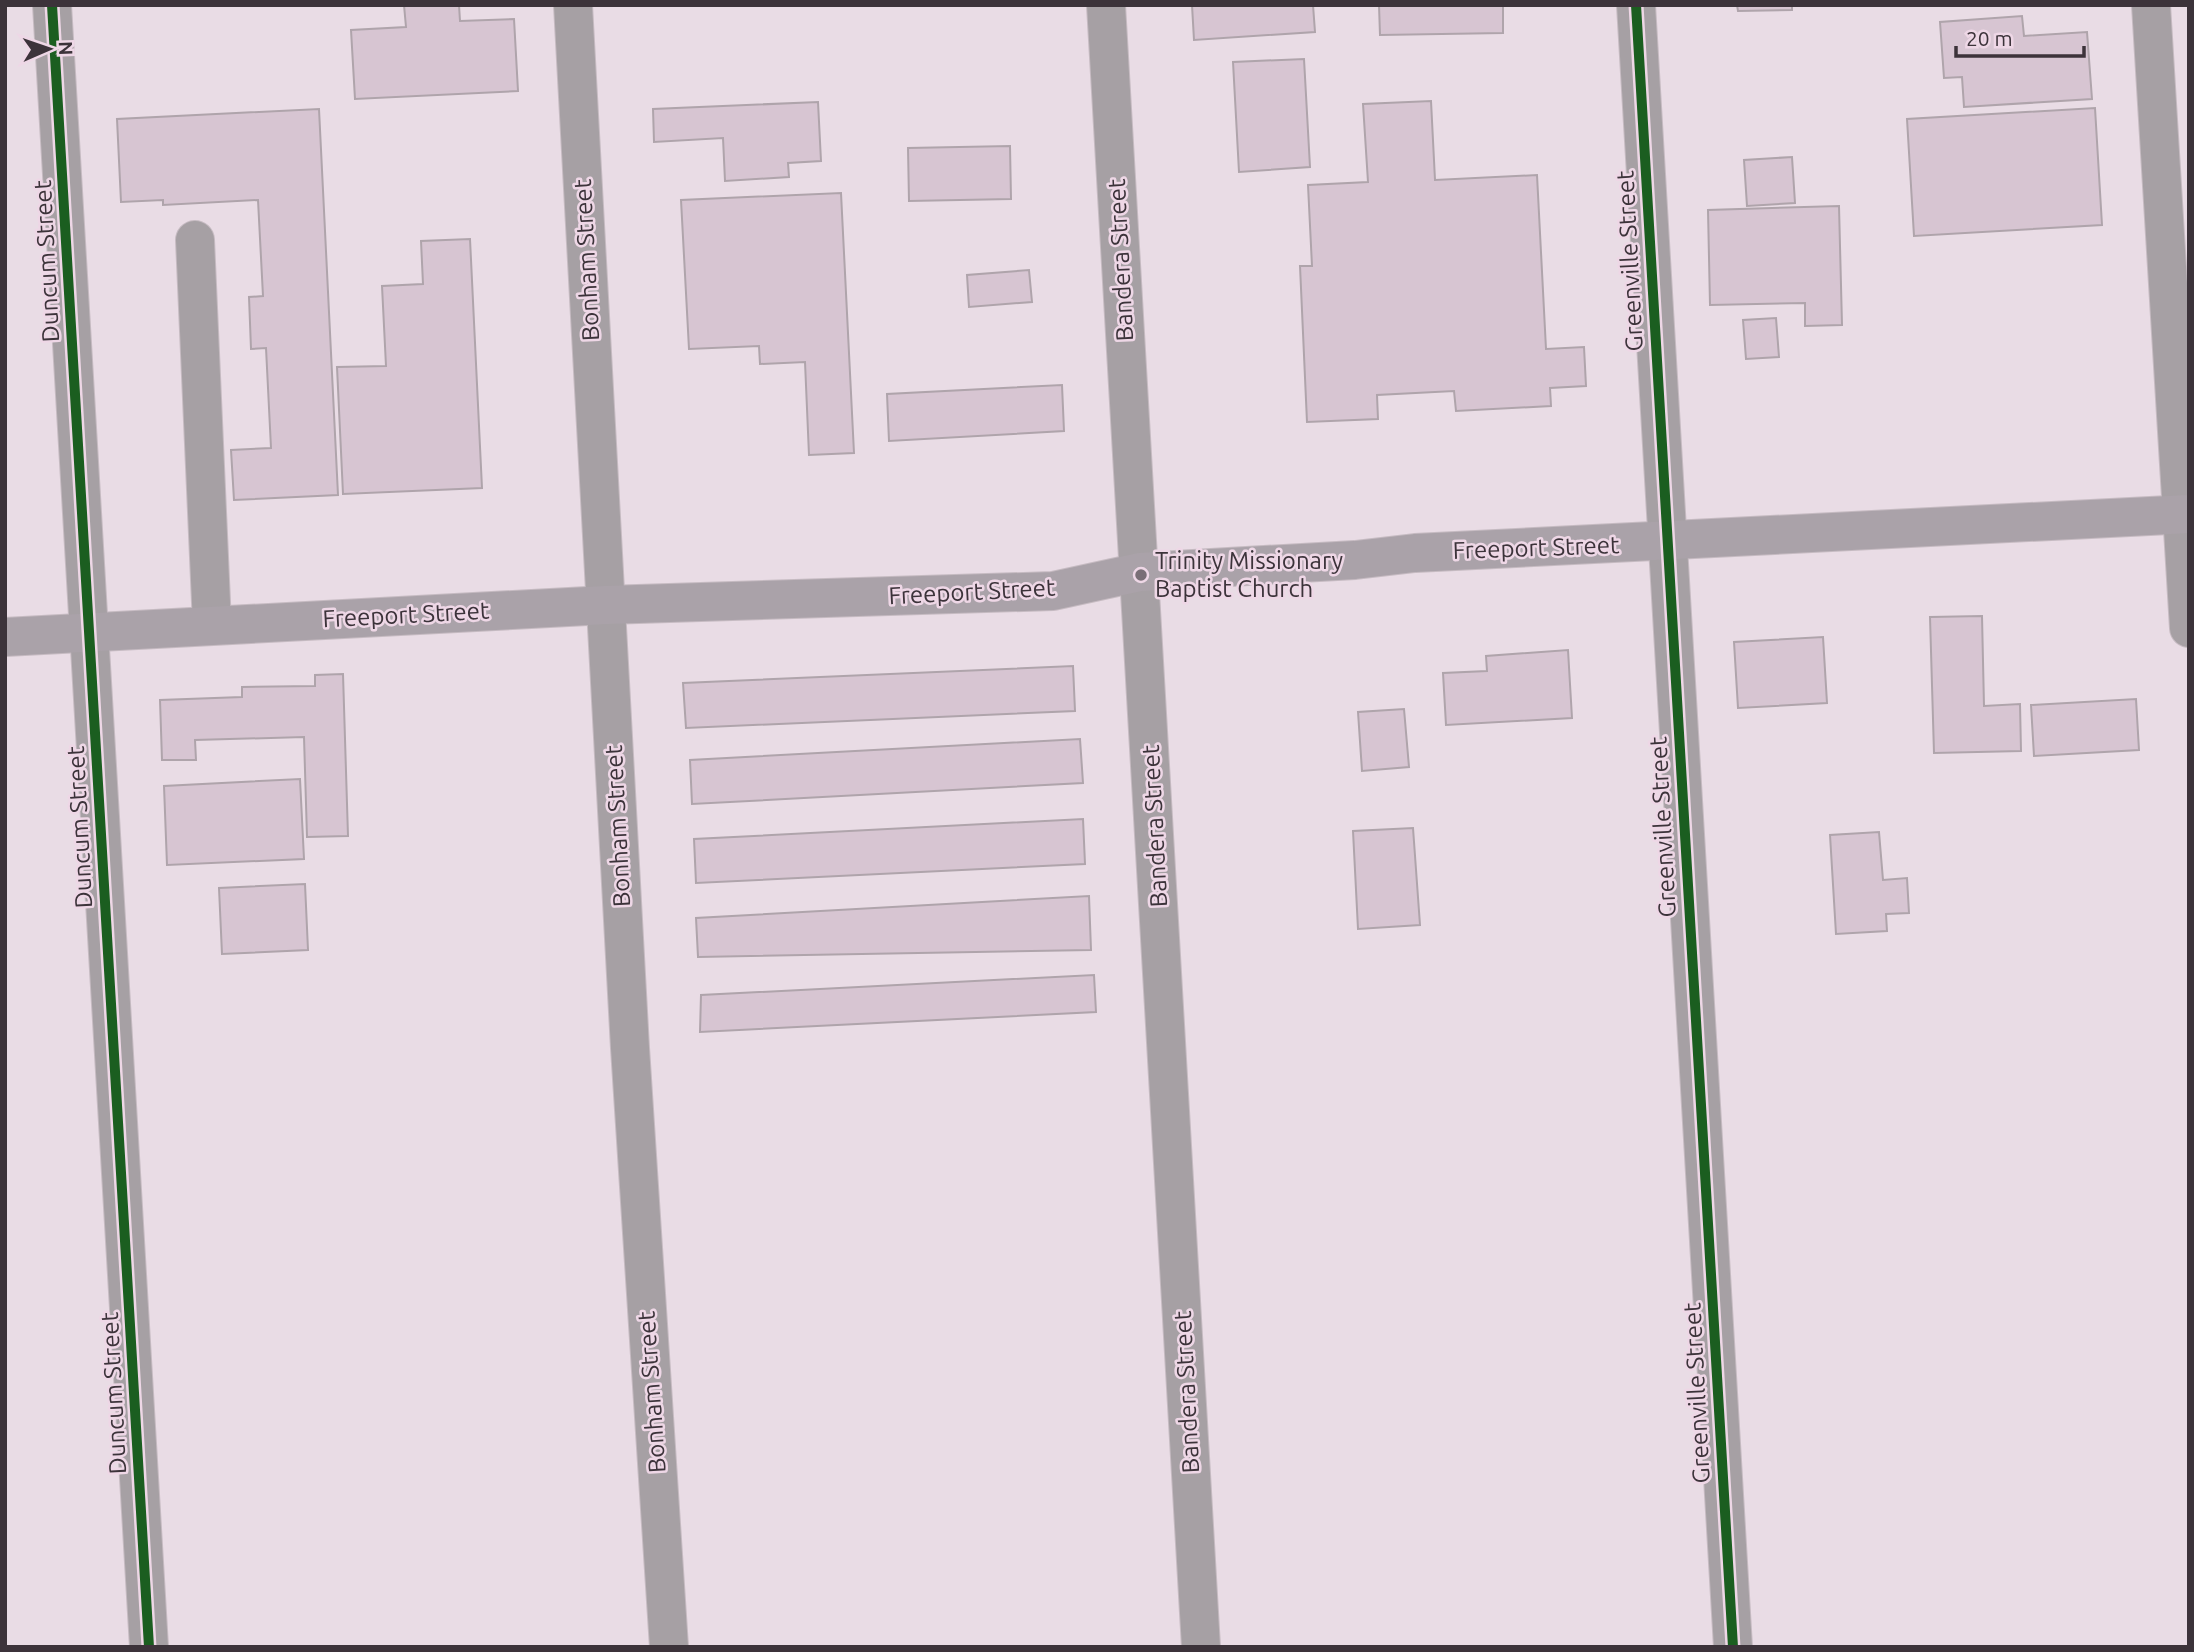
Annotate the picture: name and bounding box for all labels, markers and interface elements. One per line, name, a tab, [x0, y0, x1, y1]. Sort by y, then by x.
north arrow	[14, 14, 84, 84]
scale bar	[1956, 14, 2084, 58]
text: 20 m	[1966, 26, 2013, 50]
text: N	[55, 41, 77, 56]
street label: Greenville Street	[1611, 169, 1648, 352]
street label: Bonham Street	[569, 178, 604, 342]
street label: Bandera Street	[1103, 178, 1138, 342]
street label: Duncum Street	[29, 179, 64, 343]
street label: Freeport Street	[1452, 531, 1620, 564]
place label: Trinity Missionary Baptist Church	[1155, 547, 1344, 602]
marker: Trinity Missionary Baptist Church	[1133, 567, 1149, 583]
street label: Freeport Street	[888, 574, 1057, 609]
street label: Freeport Street	[322, 597, 491, 632]
street label: Greenville Street	[1644, 735, 1681, 918]
street label: Bonham Street	[600, 744, 635, 908]
street label: Bandera Street	[1137, 744, 1172, 908]
street label: Duncum Street	[62, 745, 97, 909]
street label: Greenville Street	[1678, 1301, 1715, 1484]
street label: Bonham Street	[632, 1310, 671, 1474]
street label: Bandera Street	[1169, 1310, 1204, 1474]
street label: Duncum Street	[96, 1311, 131, 1475]

